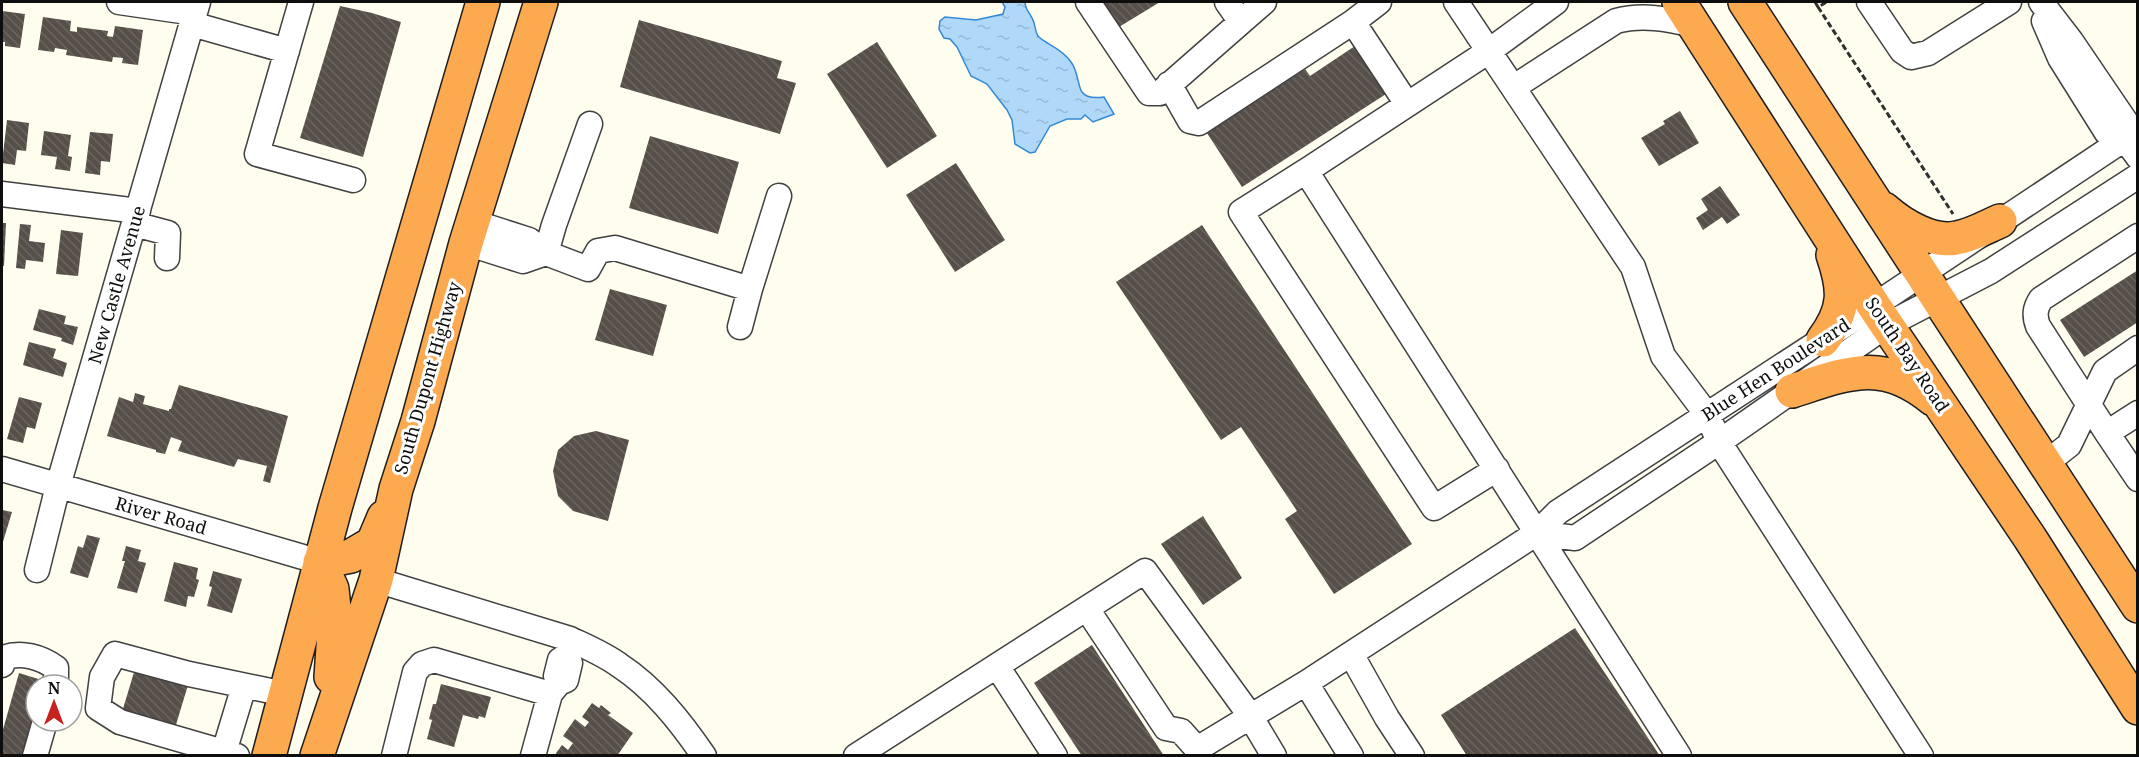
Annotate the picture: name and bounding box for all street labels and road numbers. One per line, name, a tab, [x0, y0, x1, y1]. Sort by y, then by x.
street label: New Castle Avenue	[82, 203, 150, 367]
street label: South Dupont Highway	[388, 278, 466, 477]
street label: South Bay Road	[1860, 292, 1955, 417]
street label: Blue Hen Boulevard	[1697, 312, 1854, 426]
street label: River Road	[113, 491, 210, 540]

